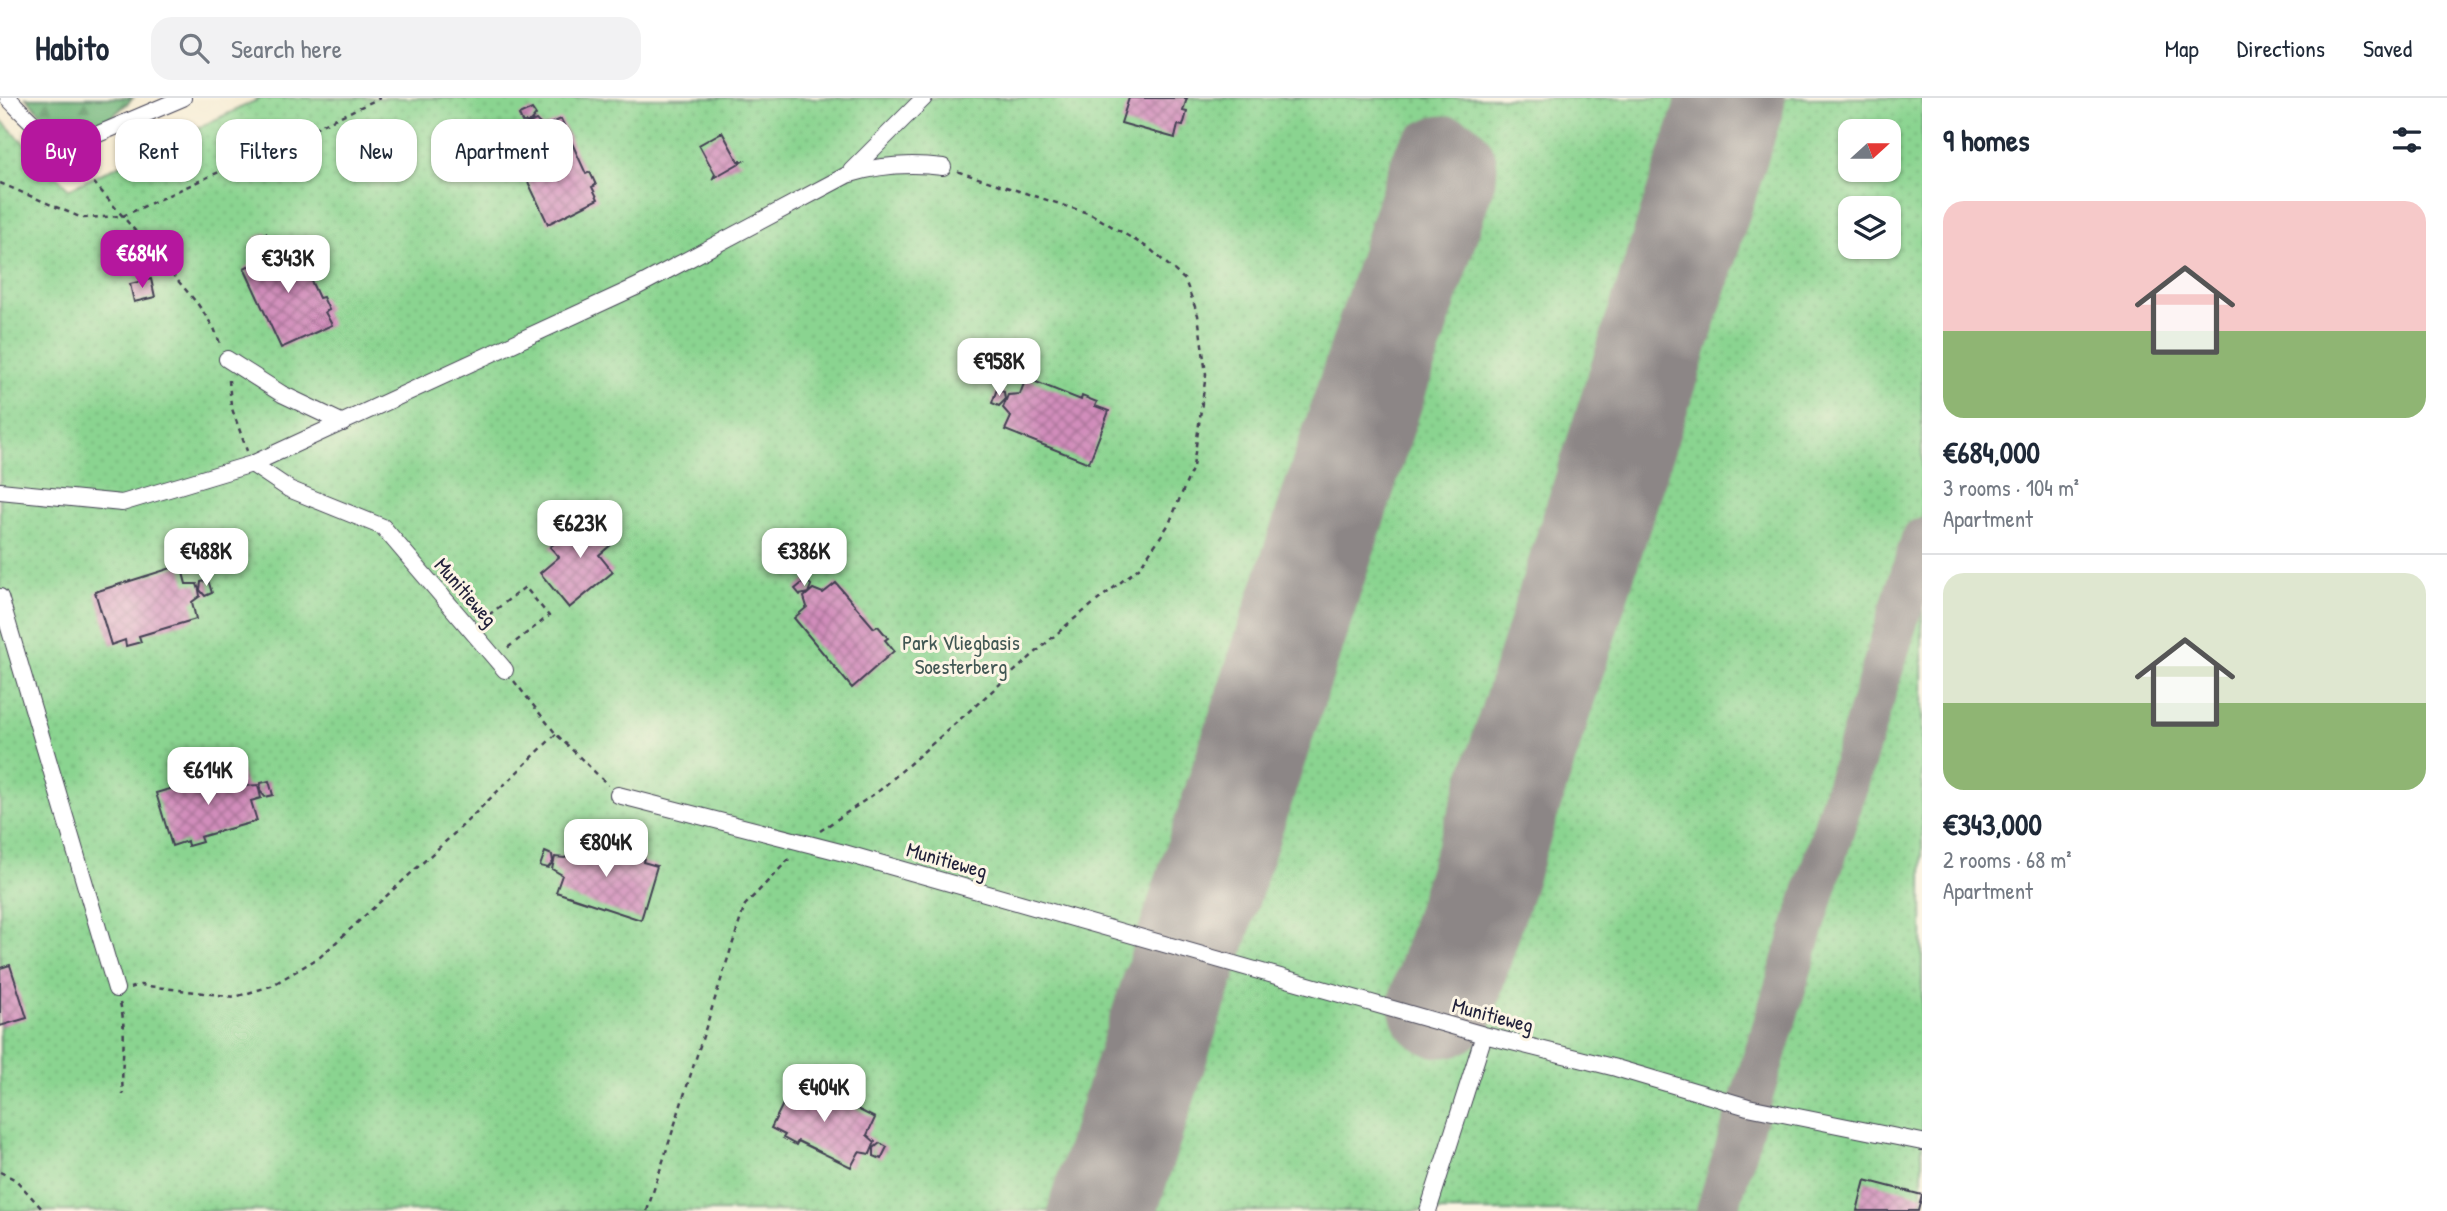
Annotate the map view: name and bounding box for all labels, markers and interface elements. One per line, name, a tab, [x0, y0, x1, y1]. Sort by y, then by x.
search box	[151, 17, 641, 80]
text: Habito	[35, 26, 109, 70]
icon: search	[175, 29, 213, 67]
text: Search here	[231, 31, 342, 66]
text: Map	[2165, 32, 2199, 64]
text: Directions	[2237, 32, 2325, 64]
text: Saved	[2363, 32, 2412, 64]
chip: Buy	[21, 119, 101, 182]
chip: Rent	[115, 119, 202, 182]
chip: Filters	[216, 119, 322, 182]
chip: New	[336, 119, 417, 182]
chip: Apartment	[431, 119, 573, 182]
north arrow	[1838, 119, 1900, 182]
map controls	[1838, 119, 1901, 259]
text: 9 homes	[1943, 120, 2030, 160]
icon: filters	[2388, 121, 2426, 159]
button: layers	[1838, 196, 1901, 259]
pin: €684K	[93, 230, 191, 290]
pin: €343K	[239, 236, 337, 295]
text: €684K	[117, 237, 167, 268]
text: €343K	[262, 242, 314, 273]
icon: home	[2122, 247, 2248, 373]
pin: €958K	[950, 338, 1048, 398]
text: €958K	[973, 345, 1025, 376]
text: €684,000	[1943, 432, 2040, 472]
text: 3 rooms · 104 m²	[1943, 472, 2079, 503]
pin: €623K	[531, 500, 629, 560]
text: Apartment	[1943, 503, 2033, 534]
text: €623K	[553, 507, 607, 538]
pin: €488K	[157, 528, 255, 588]
pin: €386K	[755, 528, 853, 588]
text: €488K	[180, 535, 232, 566]
text: €386K	[778, 535, 830, 566]
street label: Munitieweg	[428, 551, 504, 633]
icon: home	[2122, 619, 2248, 745]
park label: Park Vliegbasis Soesterberg	[902, 628, 1020, 681]
pin: €614K	[159, 748, 257, 807]
text: €614K	[183, 754, 233, 785]
text: €343,000	[1943, 804, 2042, 844]
pin: €804K	[557, 820, 655, 879]
text: €804K	[580, 826, 632, 857]
street label: Munitieweg	[903, 835, 991, 885]
text: 2 rooms · 68 m²	[1943, 844, 2071, 875]
text: Apartment	[1943, 875, 2033, 906]
street label: Munitieweg	[1449, 990, 1537, 1040]
pin: €404K	[775, 1065, 873, 1124]
text: €404K	[799, 1071, 849, 1102]

